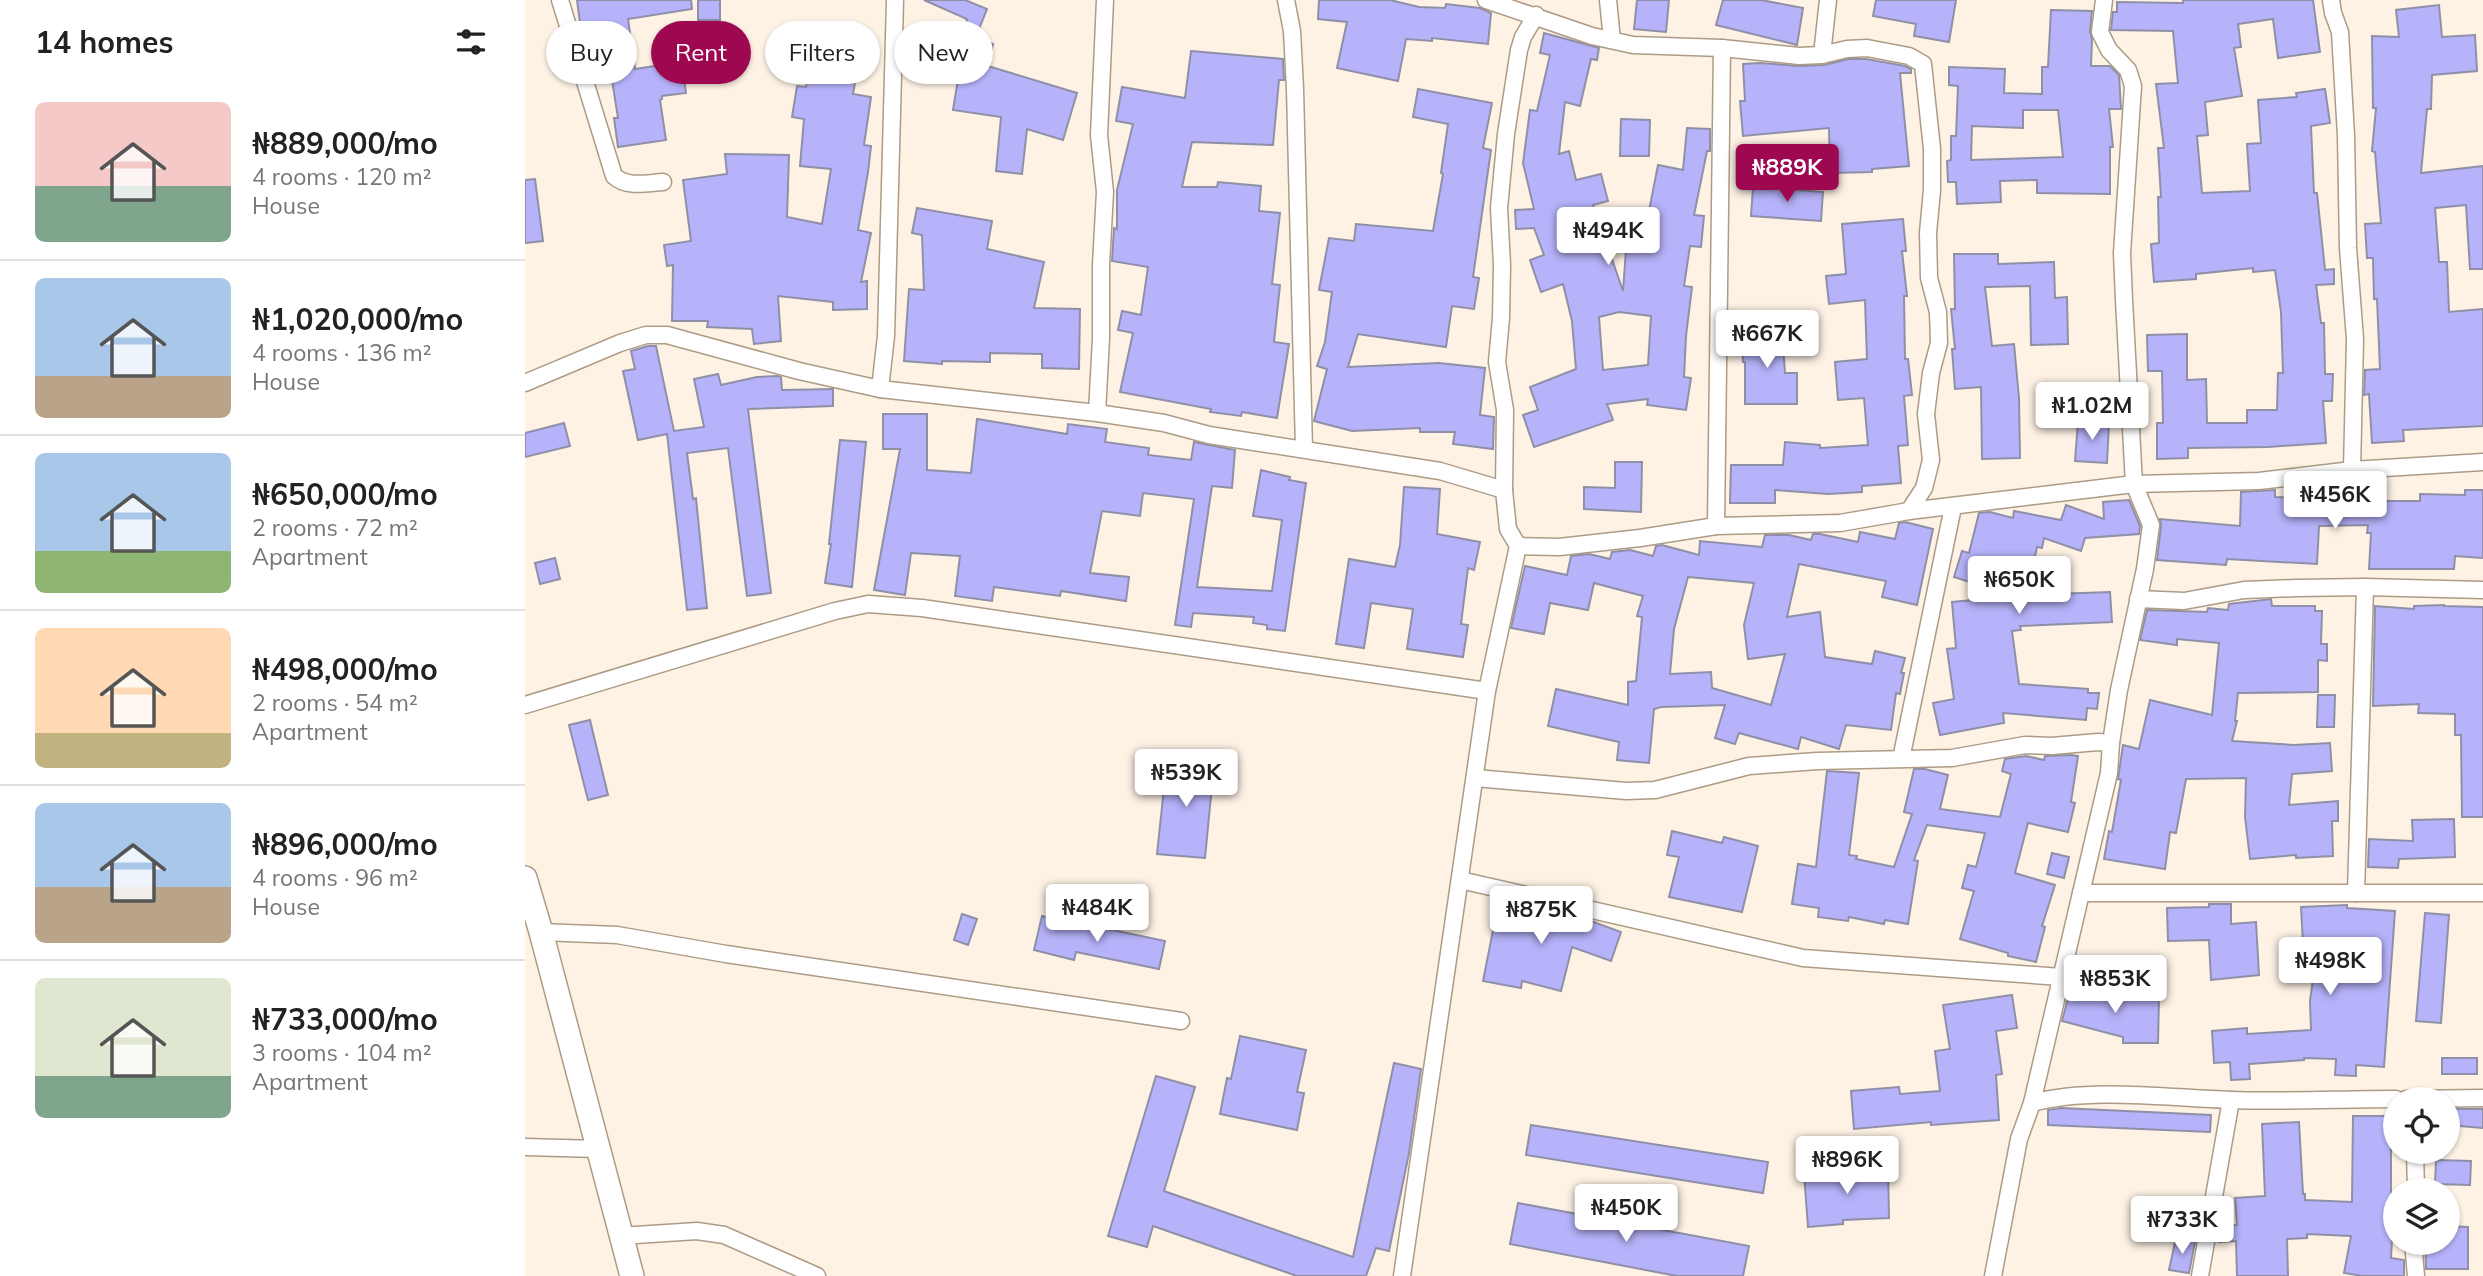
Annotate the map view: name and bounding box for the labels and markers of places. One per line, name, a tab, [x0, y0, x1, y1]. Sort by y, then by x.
pin: ₦889K	[1738, 144, 1836, 204]
pin: ₦494K	[1559, 208, 1657, 267]
pin: ₦667K	[1718, 310, 1816, 370]
pin: ₦1.02M	[2035, 382, 2149, 442]
pin: ₦456K	[2286, 472, 2384, 531]
pin: ₦650K	[1970, 556, 2068, 616]
pin: ₦539K	[1137, 750, 1235, 809]
pin: ₦484K	[1048, 884, 1146, 944]
pin: ₦875K	[1492, 886, 1590, 946]
pin: ₦498K	[2281, 937, 2379, 997]
pin: ₦853K	[2066, 956, 2164, 1015]
pin: ₦896K	[1798, 1136, 1896, 1196]
pin: ₦450K	[1577, 1184, 1675, 1244]
pin: ₦733K	[2133, 1196, 2231, 1256]

